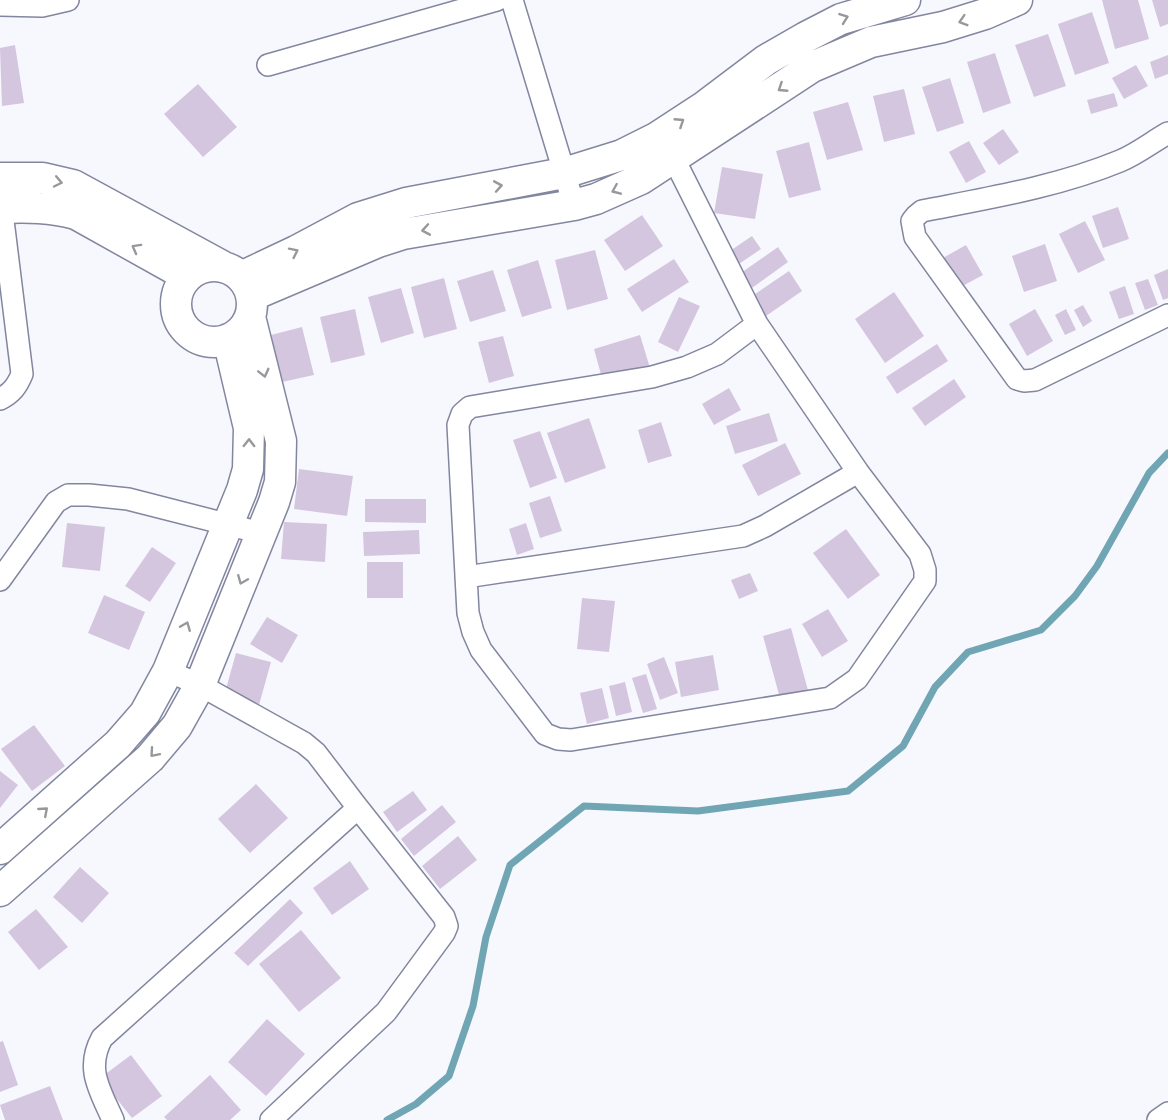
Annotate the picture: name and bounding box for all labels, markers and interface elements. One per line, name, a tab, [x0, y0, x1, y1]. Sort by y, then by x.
one-way arrow	[839, 13, 849, 26]
one-way arrow	[958, 14, 968, 26]
one-way arrow	[778, 81, 788, 93]
one-way arrow	[674, 118, 684, 130]
one-way arrow	[53, 174, 63, 187]
one-way arrow	[493, 180, 502, 192]
one-way arrow	[611, 183, 622, 195]
one-way arrow	[421, 223, 431, 236]
one-way arrow	[132, 244, 142, 255]
one-way arrow	[288, 247, 299, 259]
one-way arrow	[257, 368, 270, 378]
one-way arrow	[243, 439, 255, 448]
one-way arrow	[237, 574, 249, 585]
one-way arrow	[179, 621, 191, 632]
one-way arrow	[150, 746, 161, 756]
one-way arrow	[37, 807, 48, 818]

